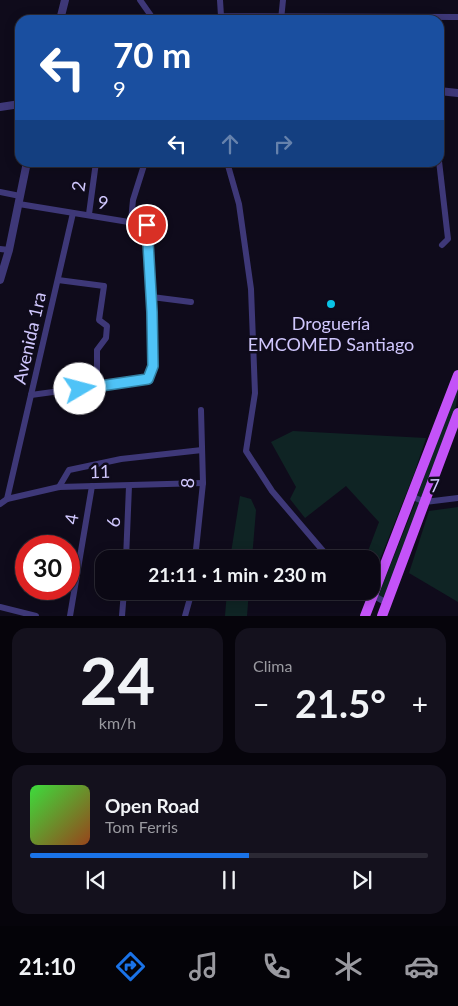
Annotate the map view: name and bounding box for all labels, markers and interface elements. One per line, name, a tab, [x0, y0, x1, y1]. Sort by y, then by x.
text: 70 m	[113, 33, 191, 75]
icon: left	[30, 35, 95, 100]
text: 9	[113, 75, 126, 102]
icon: left	[163, 130, 191, 158]
icon: ahead	[216, 130, 244, 158]
icon: right	[269, 130, 297, 158]
street label: 2	[66, 179, 90, 193]
street label: 9	[96, 190, 110, 214]
pin	[126, 204, 168, 246]
icon: arrive	[133, 211, 161, 239]
street label: Avenida 1ra	[8, 290, 50, 386]
marker: Droguería EMCOMED Santiago	[325, 298, 337, 310]
place label: Droguería EMCOMED Santiago	[248, 312, 414, 355]
position arrow	[53, 362, 105, 414]
street label: 11	[89, 460, 111, 482]
street label: 7	[429, 474, 441, 496]
street label: 8	[176, 477, 198, 489]
street label: 4	[59, 512, 83, 526]
street label: 6	[102, 516, 124, 528]
speed limit sign: 30	[15, 535, 80, 600]
text: 21:11 · 1 min · 230 m	[148, 563, 327, 586]
text: 24	[80, 641, 155, 719]
text: Clima	[253, 656, 292, 675]
text: 21.5°	[295, 680, 386, 726]
text: −	[253, 687, 269, 721]
text: +	[412, 687, 428, 721]
text: km/h	[99, 713, 136, 732]
text: Open Road	[105, 794, 199, 817]
text: Tom Ferris	[105, 817, 178, 836]
icon: previous	[82, 866, 110, 894]
icon: pause	[215, 866, 243, 894]
icon: next	[348, 866, 376, 894]
icon: directions	[113, 949, 148, 984]
icon: music	[186, 949, 221, 984]
icon: phone	[259, 949, 294, 984]
icon: climate	[331, 949, 366, 984]
icon: car	[404, 949, 439, 984]
text: 21:10	[19, 953, 76, 980]

